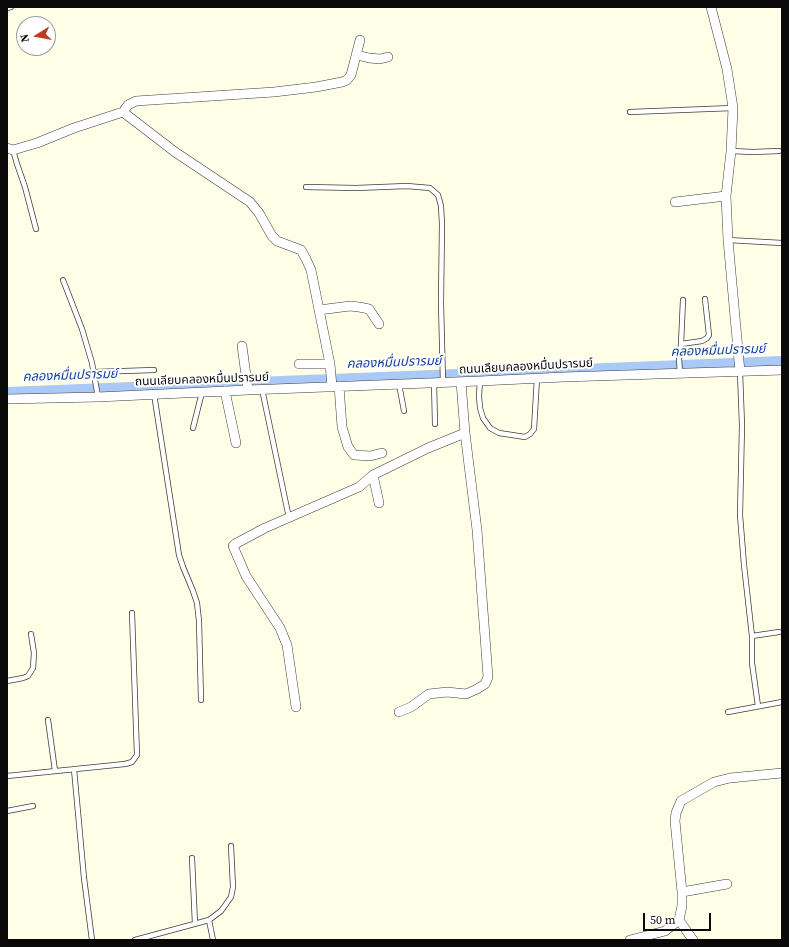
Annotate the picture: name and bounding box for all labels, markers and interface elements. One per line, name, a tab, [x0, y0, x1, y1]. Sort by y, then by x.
north arrow	[16, 16, 56, 56]
text: N	[17, 33, 33, 44]
water label: คลองหมื่นปรารมย์	[670, 342, 766, 360]
water label: คลองหมื่นปรารมย์	[346, 354, 442, 372]
street label: ถนนเลียบคลองหมื่นปรารมย์	[459, 356, 593, 378]
water label: คลองหมื่นปรารมย์	[22, 367, 118, 385]
street label: ถนนเลียบคลองหมื่นปรารมย์	[135, 370, 269, 390]
scale bar	[645, 905, 713, 931]
text: 50 m	[650, 912, 676, 928]

